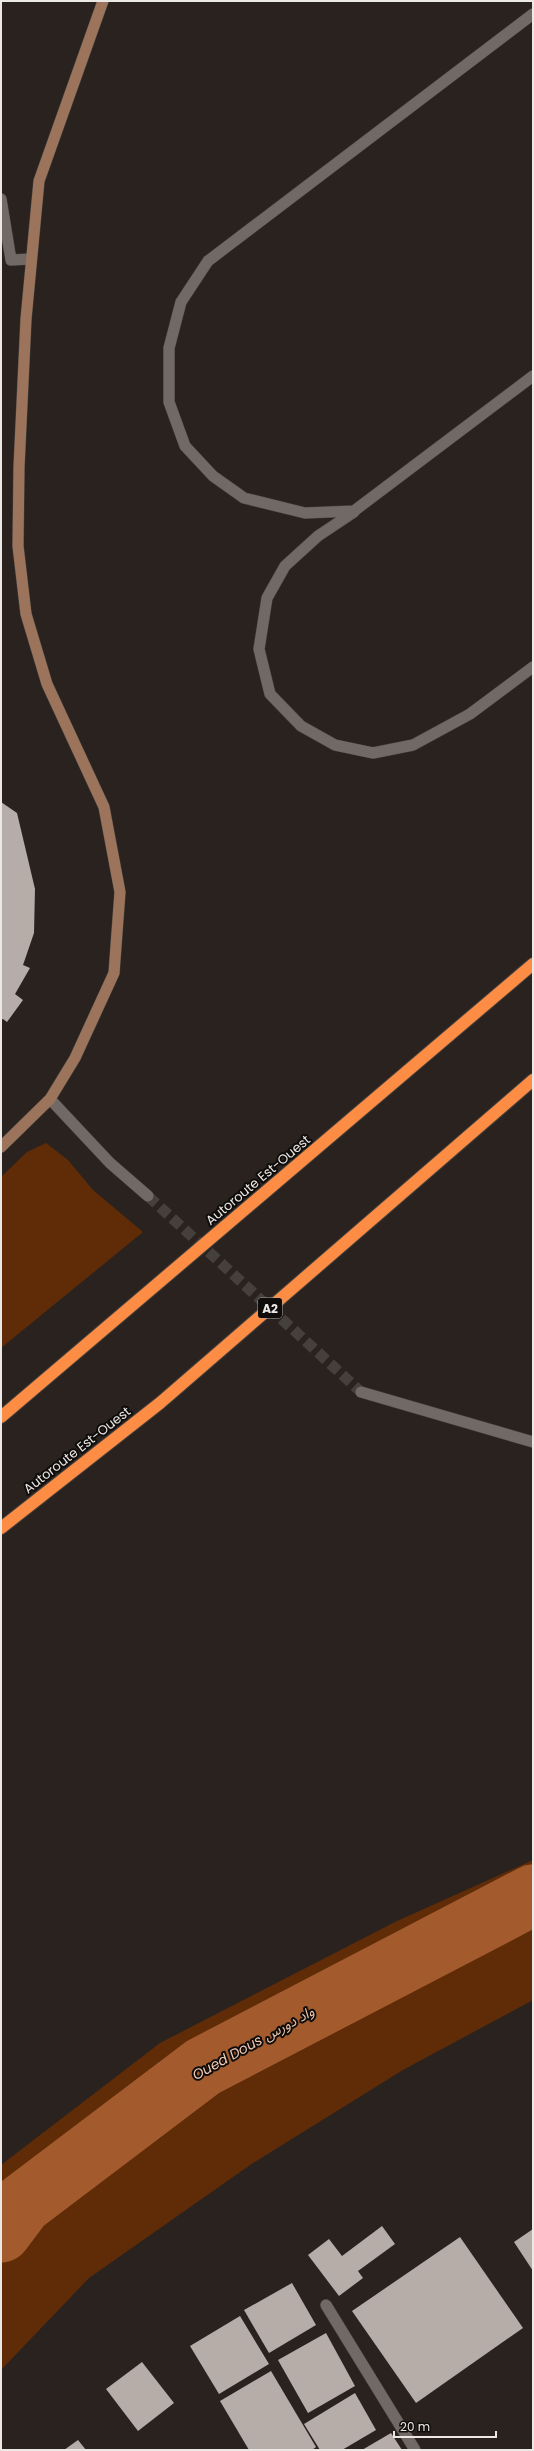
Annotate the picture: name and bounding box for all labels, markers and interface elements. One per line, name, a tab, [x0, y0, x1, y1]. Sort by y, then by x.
street label: Autoroute Est-Ouest	[202, 1130, 315, 1229]
road number: A2	[258, 1298, 282, 1318]
street label: Autoroute Est-Ouest	[19, 1402, 135, 1498]
water label: Oued Dous واد دورس	[188, 2001, 318, 2085]
scale bar	[394, 2413, 496, 2439]
text: 20 m	[400, 2418, 430, 2435]

